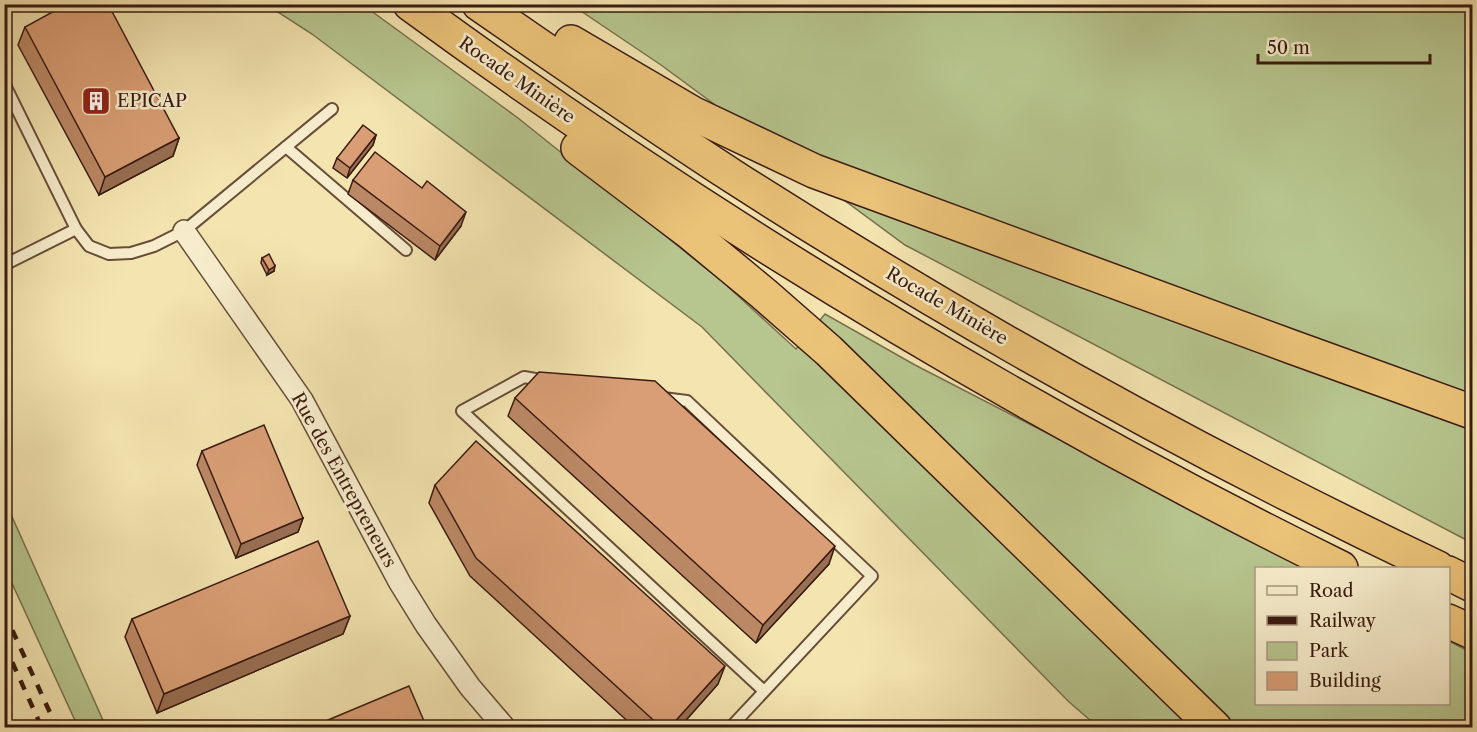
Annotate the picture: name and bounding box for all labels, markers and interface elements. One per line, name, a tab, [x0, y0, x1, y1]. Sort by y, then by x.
scale bar	[1258, 27, 1430, 65]
street label: Rocade Minière	[455, 32, 579, 128]
text: 50 m	[1267, 37, 1310, 59]
building icon: EPICAP	[80, 85, 112, 117]
place label: EPICAP	[117, 90, 187, 112]
street label: Rocade Minière	[882, 262, 1012, 350]
street label: Rue des Entrepreneurs	[287, 389, 401, 571]
legend	[1255, 567, 1450, 705]
text: Road	[1309, 580, 1354, 602]
text: Railway	[1309, 610, 1377, 632]
text: Park	[1309, 640, 1350, 662]
text: Building	[1309, 670, 1381, 692]

